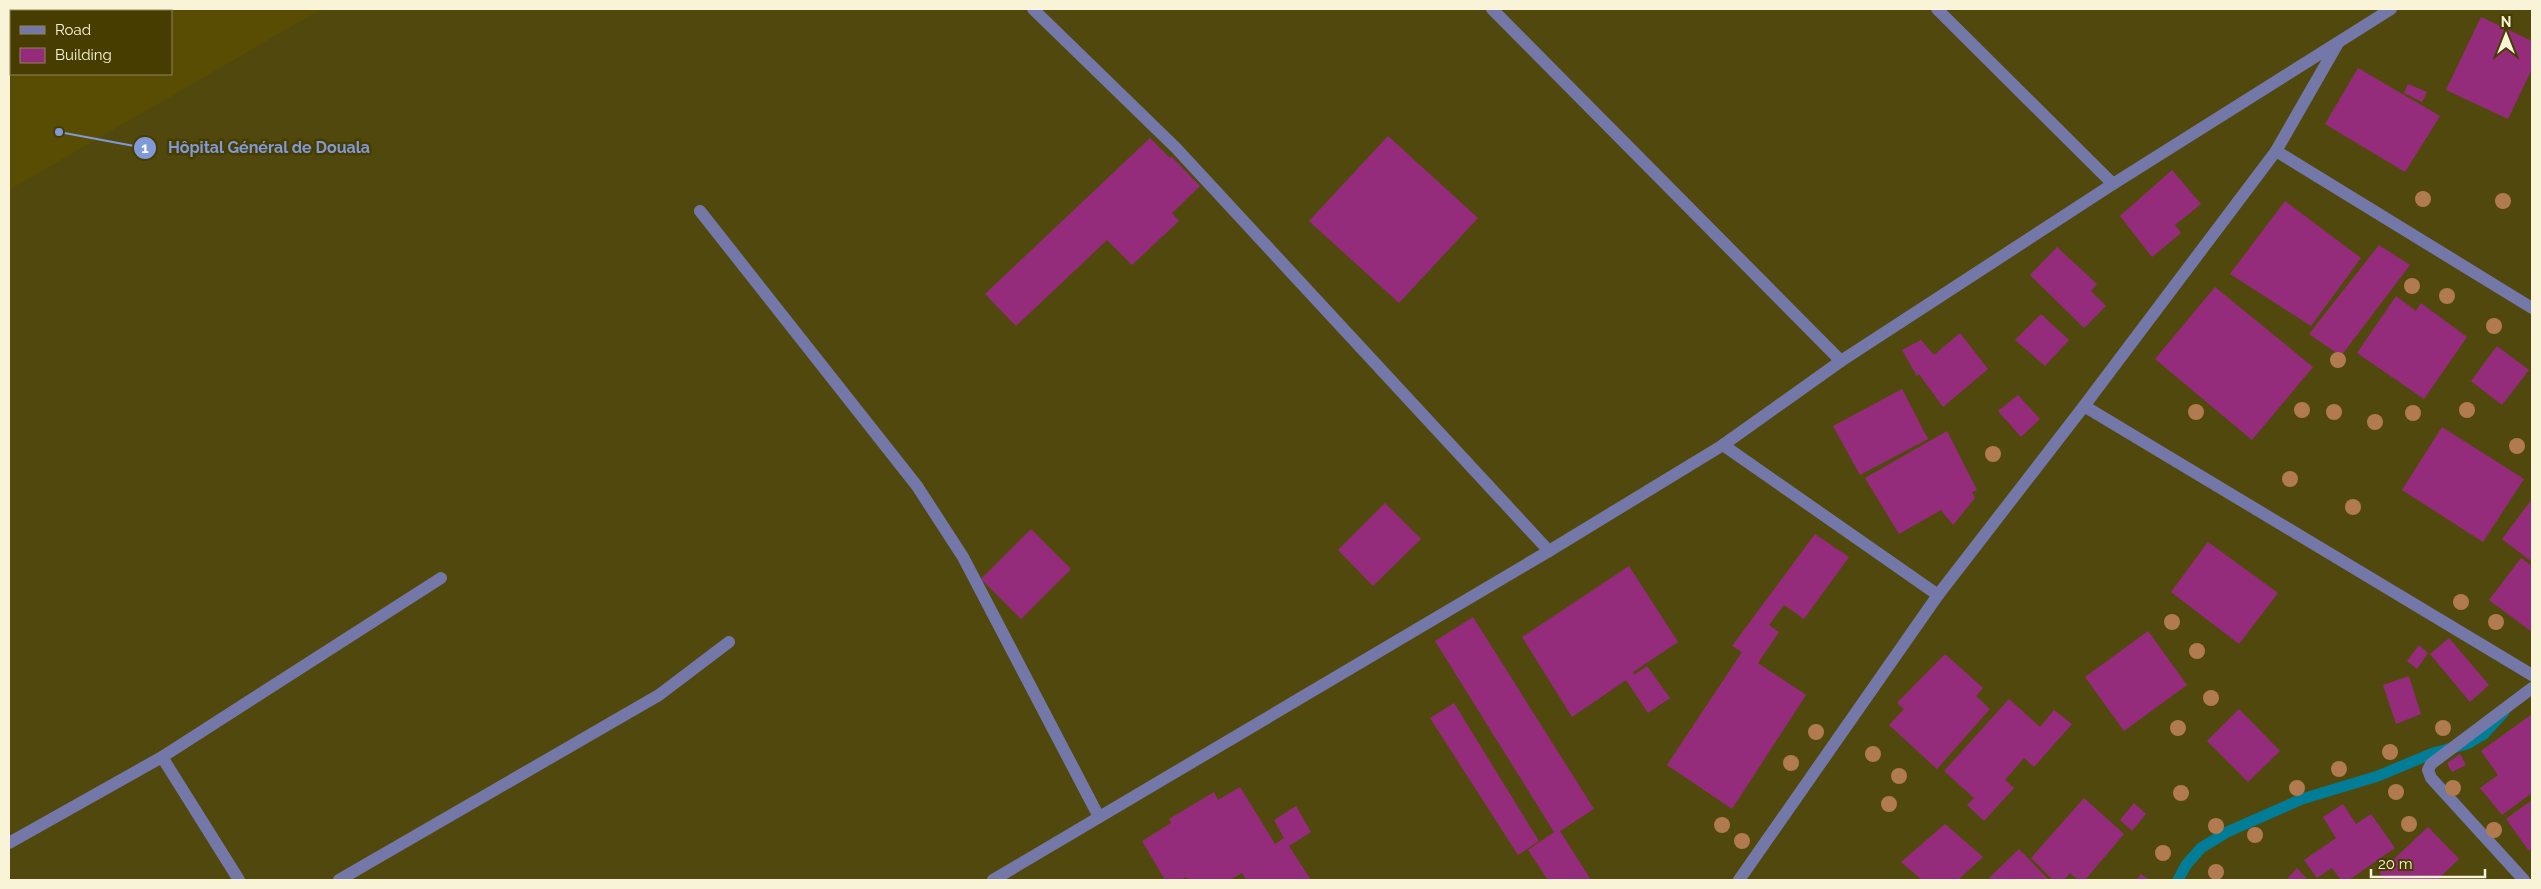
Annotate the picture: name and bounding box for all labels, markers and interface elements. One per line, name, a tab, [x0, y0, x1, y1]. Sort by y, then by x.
legend	[10, 10, 172, 75]
north arrow	[2481, 10, 2531, 60]
text: N	[2501, 14, 2511, 30]
text: Road	[55, 21, 91, 39]
text: Building	[55, 46, 112, 64]
callout: Hôpital Général de Douala	[132, 132, 380, 163]
text: Hôpital Général de Douala	[168, 138, 370, 157]
text: 1	[141, 139, 149, 157]
scale bar	[2371, 846, 2485, 878]
text: 20 m	[2378, 855, 2413, 873]

